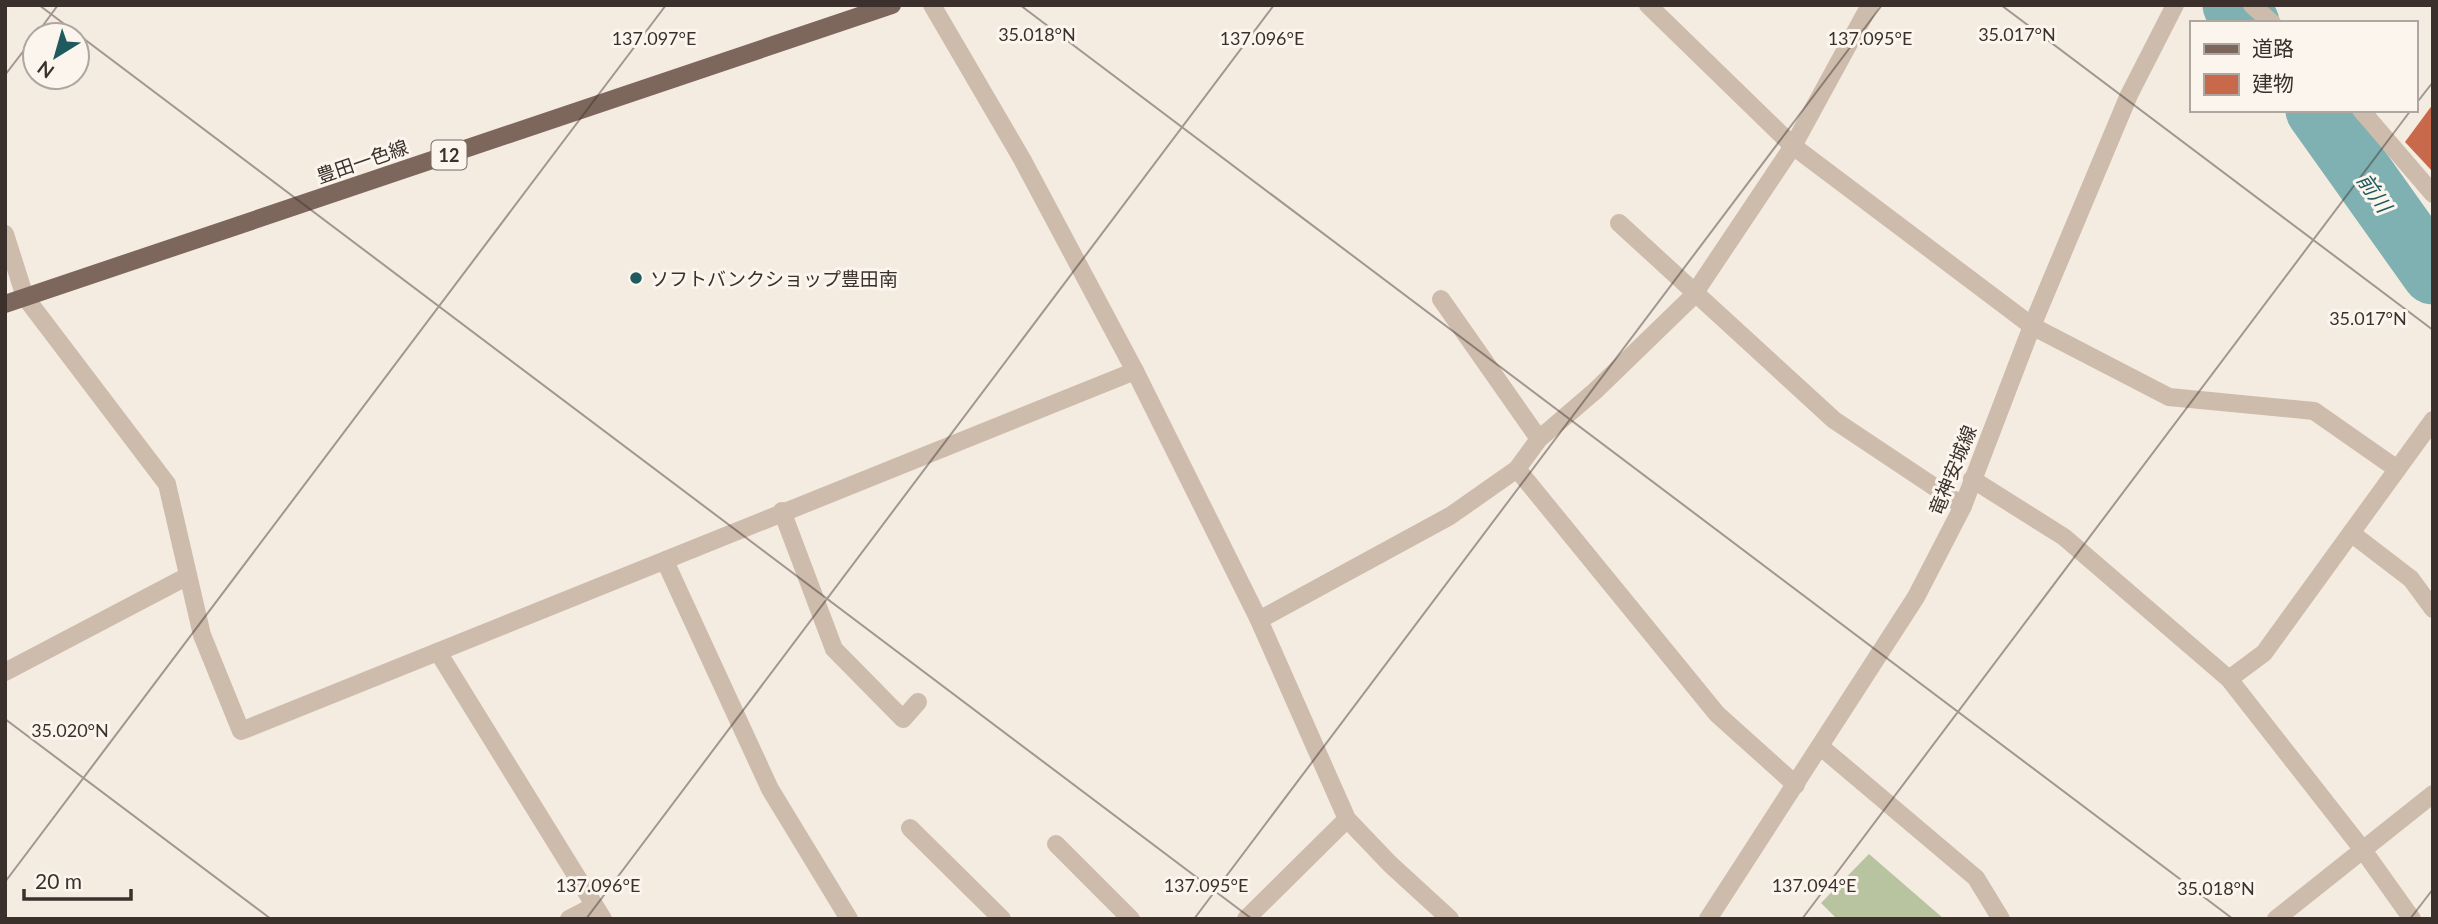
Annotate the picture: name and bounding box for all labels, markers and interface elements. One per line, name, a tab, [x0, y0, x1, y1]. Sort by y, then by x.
north arrow	[21, 21, 91, 91]
legend	[2190, 21, 2417, 112]
text: 35.018°N	[998, 23, 1076, 45]
text: 35.017°N	[1978, 23, 2056, 45]
text: 137.097°E	[612, 27, 696, 49]
text: 137.096°E	[1220, 27, 1304, 49]
text: 137.095°E	[1828, 27, 1912, 49]
text: 道路	[2252, 35, 2294, 60]
text: N	[33, 56, 58, 84]
text: 建物	[2252, 70, 2294, 95]
street label: 豊田一色線	[313, 135, 411, 187]
road number: 12	[432, 140, 466, 170]
water label: 前川	[2353, 168, 2398, 218]
place label: ソフトバンクショップ豊田南	[650, 267, 898, 290]
marker: ソフトバンクショップ豊田南	[628, 270, 644, 286]
text: 35.017°N	[2329, 307, 2407, 329]
street label: 竜神安城線	[1924, 422, 1980, 518]
text: 35.020°N	[31, 719, 109, 741]
scale bar	[24, 858, 131, 902]
text: 20 m	[35, 868, 82, 893]
text: 137.096°E	[556, 874, 640, 896]
text: 137.095°E	[1164, 874, 1248, 896]
text: 137.094°E	[1772, 874, 1856, 896]
text: 35.018°N	[2177, 877, 2255, 899]

